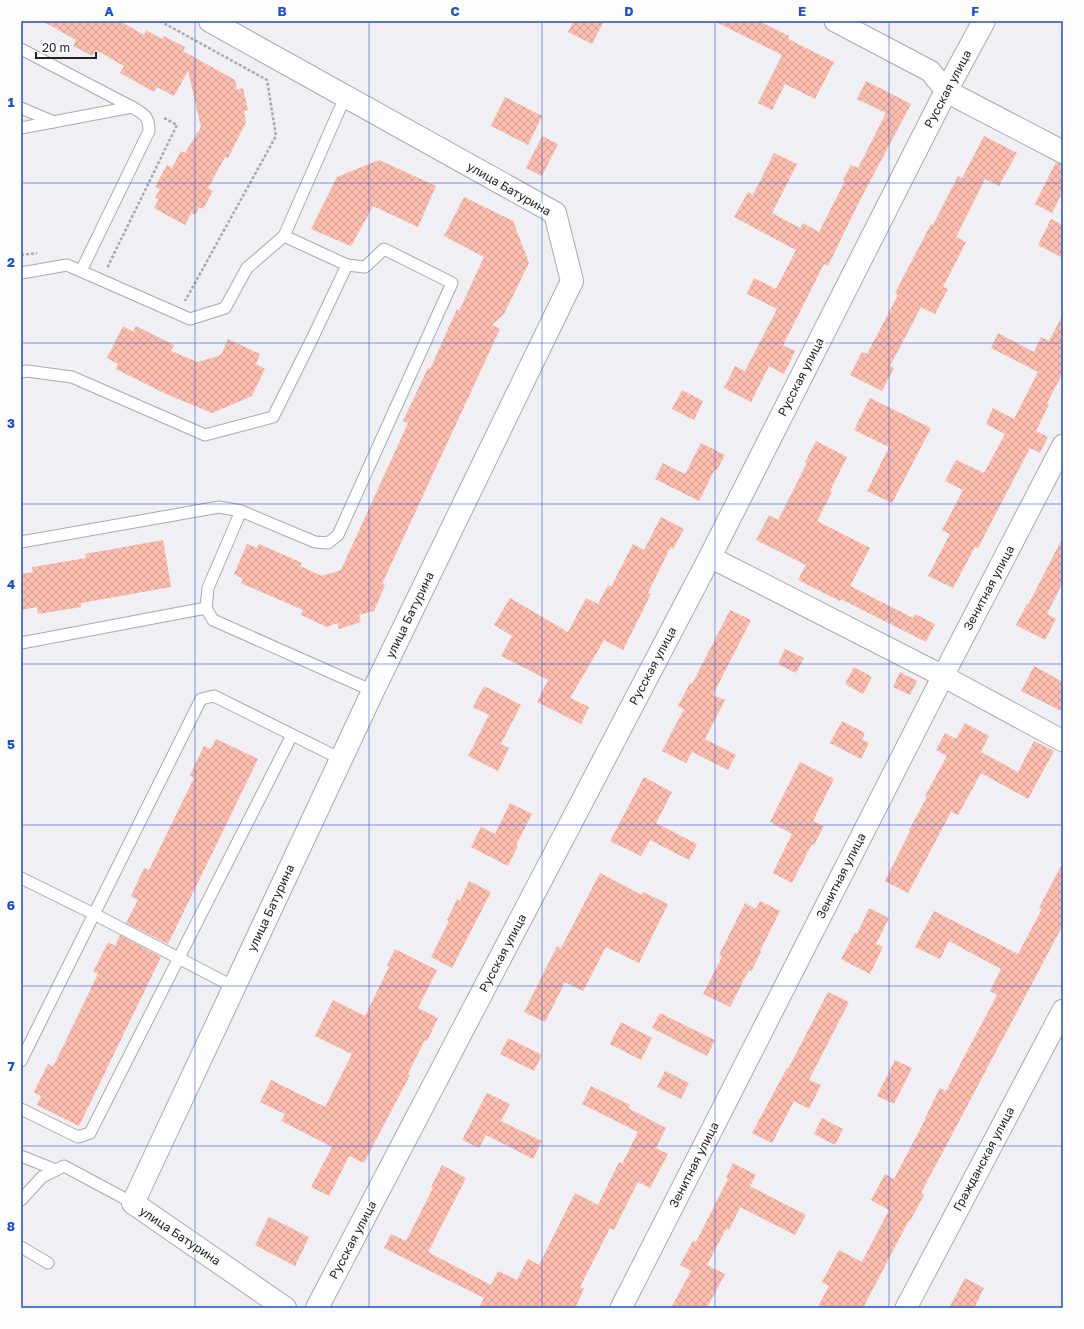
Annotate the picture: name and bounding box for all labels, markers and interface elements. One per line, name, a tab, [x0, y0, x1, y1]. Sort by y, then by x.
text: A	[104, 3, 114, 19]
text: B	[277, 3, 287, 19]
text: C	[450, 3, 460, 19]
text: D	[624, 3, 634, 19]
text: E	[798, 3, 806, 19]
text: F	[971, 3, 979, 19]
scale bar	[36, 34, 96, 60]
text: 20 m	[42, 40, 70, 55]
street label: Русская улица	[921, 47, 974, 130]
text: 1	[8, 94, 15, 110]
street label: улица Батурина	[465, 158, 554, 219]
text: 2	[7, 254, 15, 270]
street label: Русская улица	[774, 335, 827, 419]
text: 3	[7, 415, 15, 431]
street label: Зенитная улица	[960, 543, 1017, 633]
street label: улица Батурина	[382, 569, 437, 661]
text: 4	[7, 576, 15, 592]
street label: Русская улица	[626, 624, 679, 707]
text: 5	[7, 736, 15, 752]
street label: Зенитная улица	[812, 830, 869, 921]
street label: улица Батурина	[244, 862, 297, 954]
text: 6	[7, 897, 15, 913]
street label: Русская улица	[476, 911, 529, 994]
text: 7	[7, 1058, 15, 1074]
street label: Гражданская улица	[950, 1104, 1017, 1213]
street label: Зенитная улица	[665, 1119, 722, 1210]
street label: Русская улица	[326, 1198, 379, 1281]
street label: улица Батурина	[137, 1203, 224, 1268]
text: 8	[7, 1218, 15, 1234]

